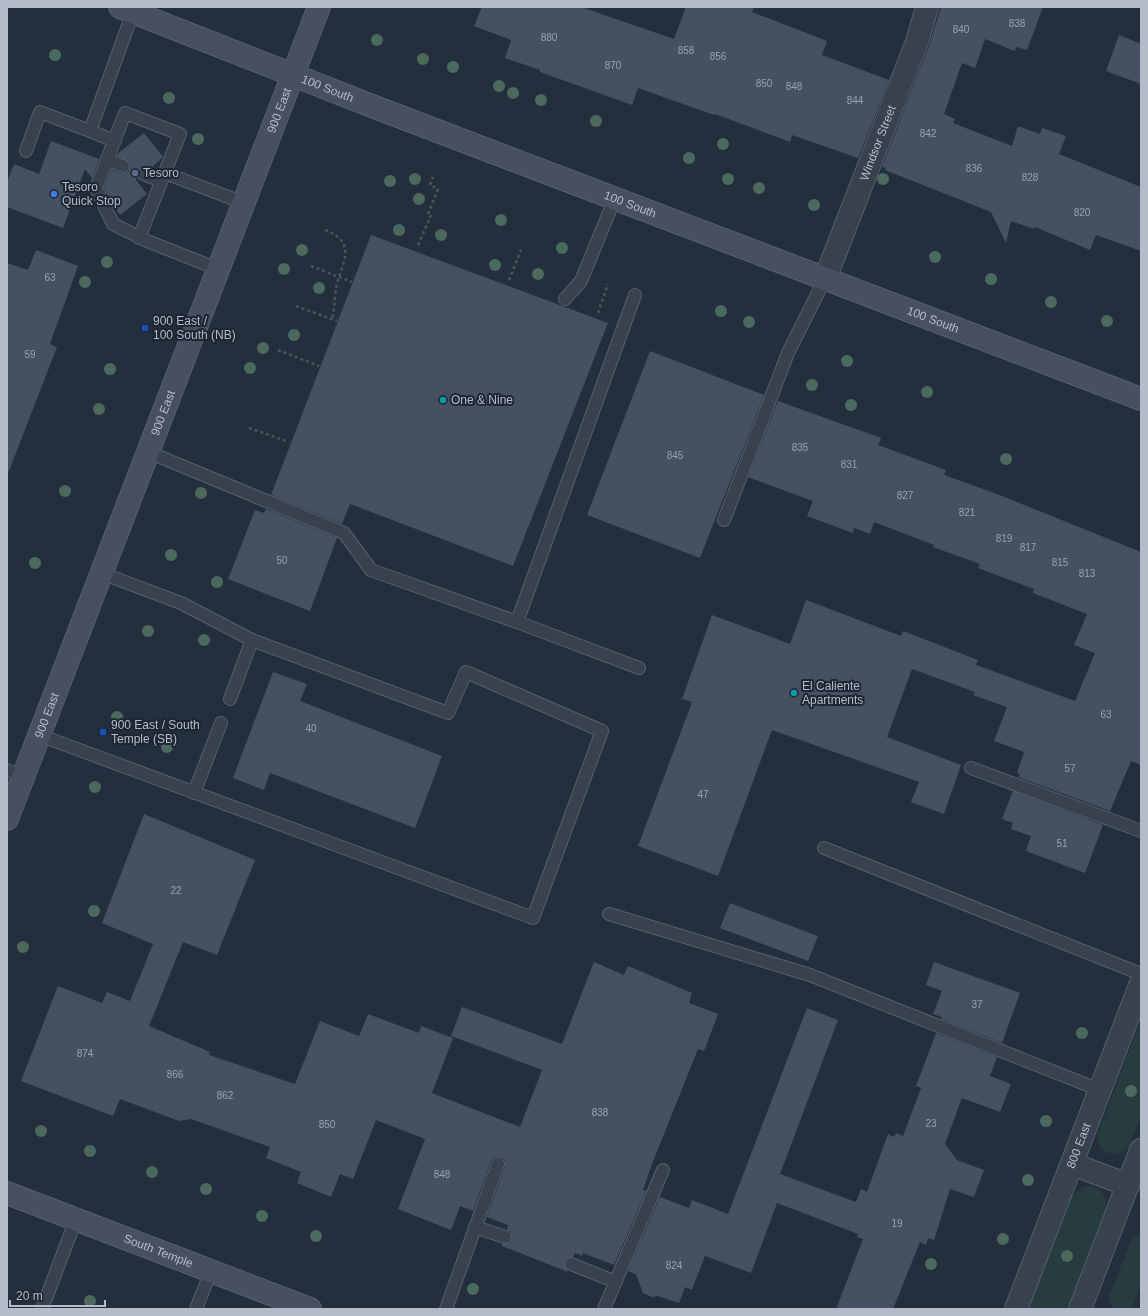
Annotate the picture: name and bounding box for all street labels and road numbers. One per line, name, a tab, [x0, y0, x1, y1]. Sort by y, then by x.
street label: 100 South	[299, 72, 356, 105]
street label: 900 East	[264, 85, 295, 135]
street label: Windsor Street	[857, 103, 899, 182]
street label: 100 South	[602, 188, 658, 221]
street label: 100 South	[905, 303, 961, 336]
street label: 900 East	[148, 388, 178, 438]
street label: 900 East	[32, 690, 62, 740]
street label: 800 East	[1064, 1120, 1094, 1170]
street label: South Temple	[122, 1231, 195, 1271]

